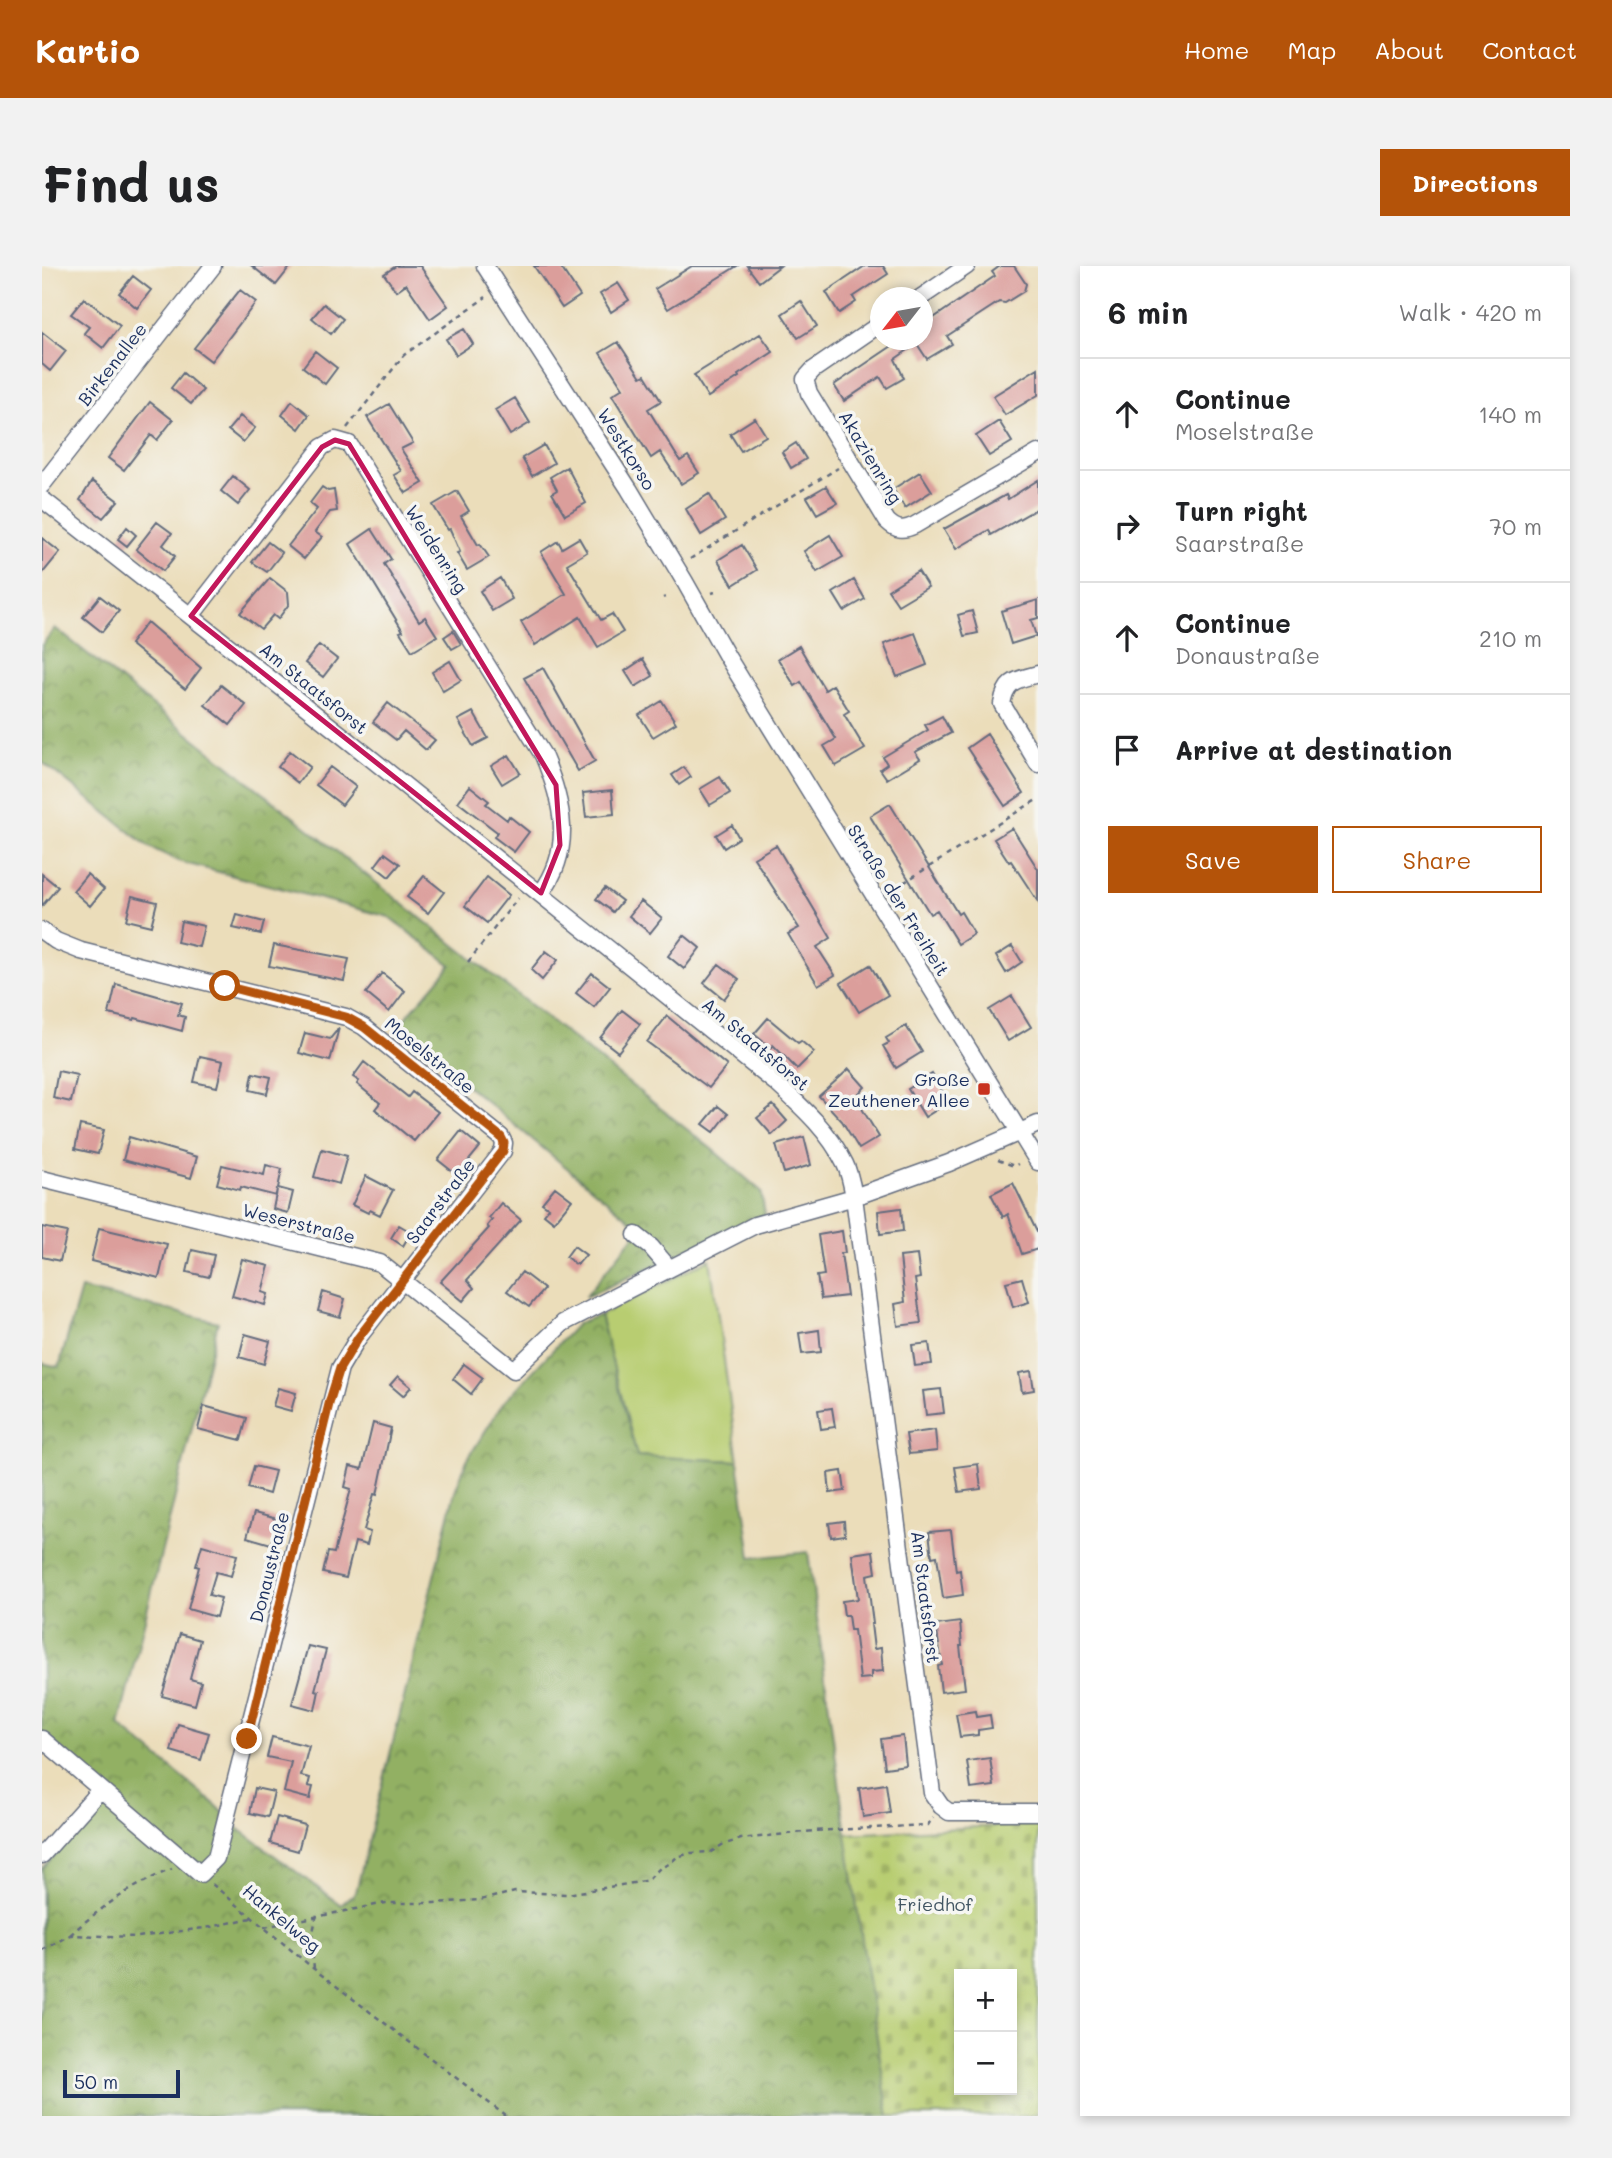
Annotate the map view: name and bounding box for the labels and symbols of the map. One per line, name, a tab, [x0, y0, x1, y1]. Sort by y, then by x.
north arrow	[870, 287, 933, 350]
street label: Birkenallee	[72, 318, 152, 410]
street label: Westkorso	[592, 403, 662, 495]
street label: Akazienring	[834, 406, 908, 508]
street label: Weidenring	[400, 500, 474, 598]
street label: Am Staatsforst	[255, 637, 373, 739]
street label: Straße der Freiheit	[843, 820, 955, 980]
route start	[209, 970, 240, 1001]
street label: Am Staatsforst	[697, 992, 815, 1096]
street label: Moselstraße	[380, 1011, 480, 1099]
place label: Große Zeuthener Allee	[828, 1067, 970, 1112]
marker: Große Zeuthener Allee	[976, 1081, 992, 1097]
street label: Saarstraße	[400, 1153, 480, 1249]
street label: Weserstraße	[240, 1197, 358, 1249]
street label: Donaustraße	[244, 1509, 294, 1625]
street label: Am Staatsforst	[906, 1529, 946, 1665]
route end	[231, 1723, 262, 1754]
street label: Hankelweg	[238, 1878, 326, 1958]
park label: Friedhof	[898, 1892, 973, 1916]
scale bar	[63, 2067, 180, 2099]

